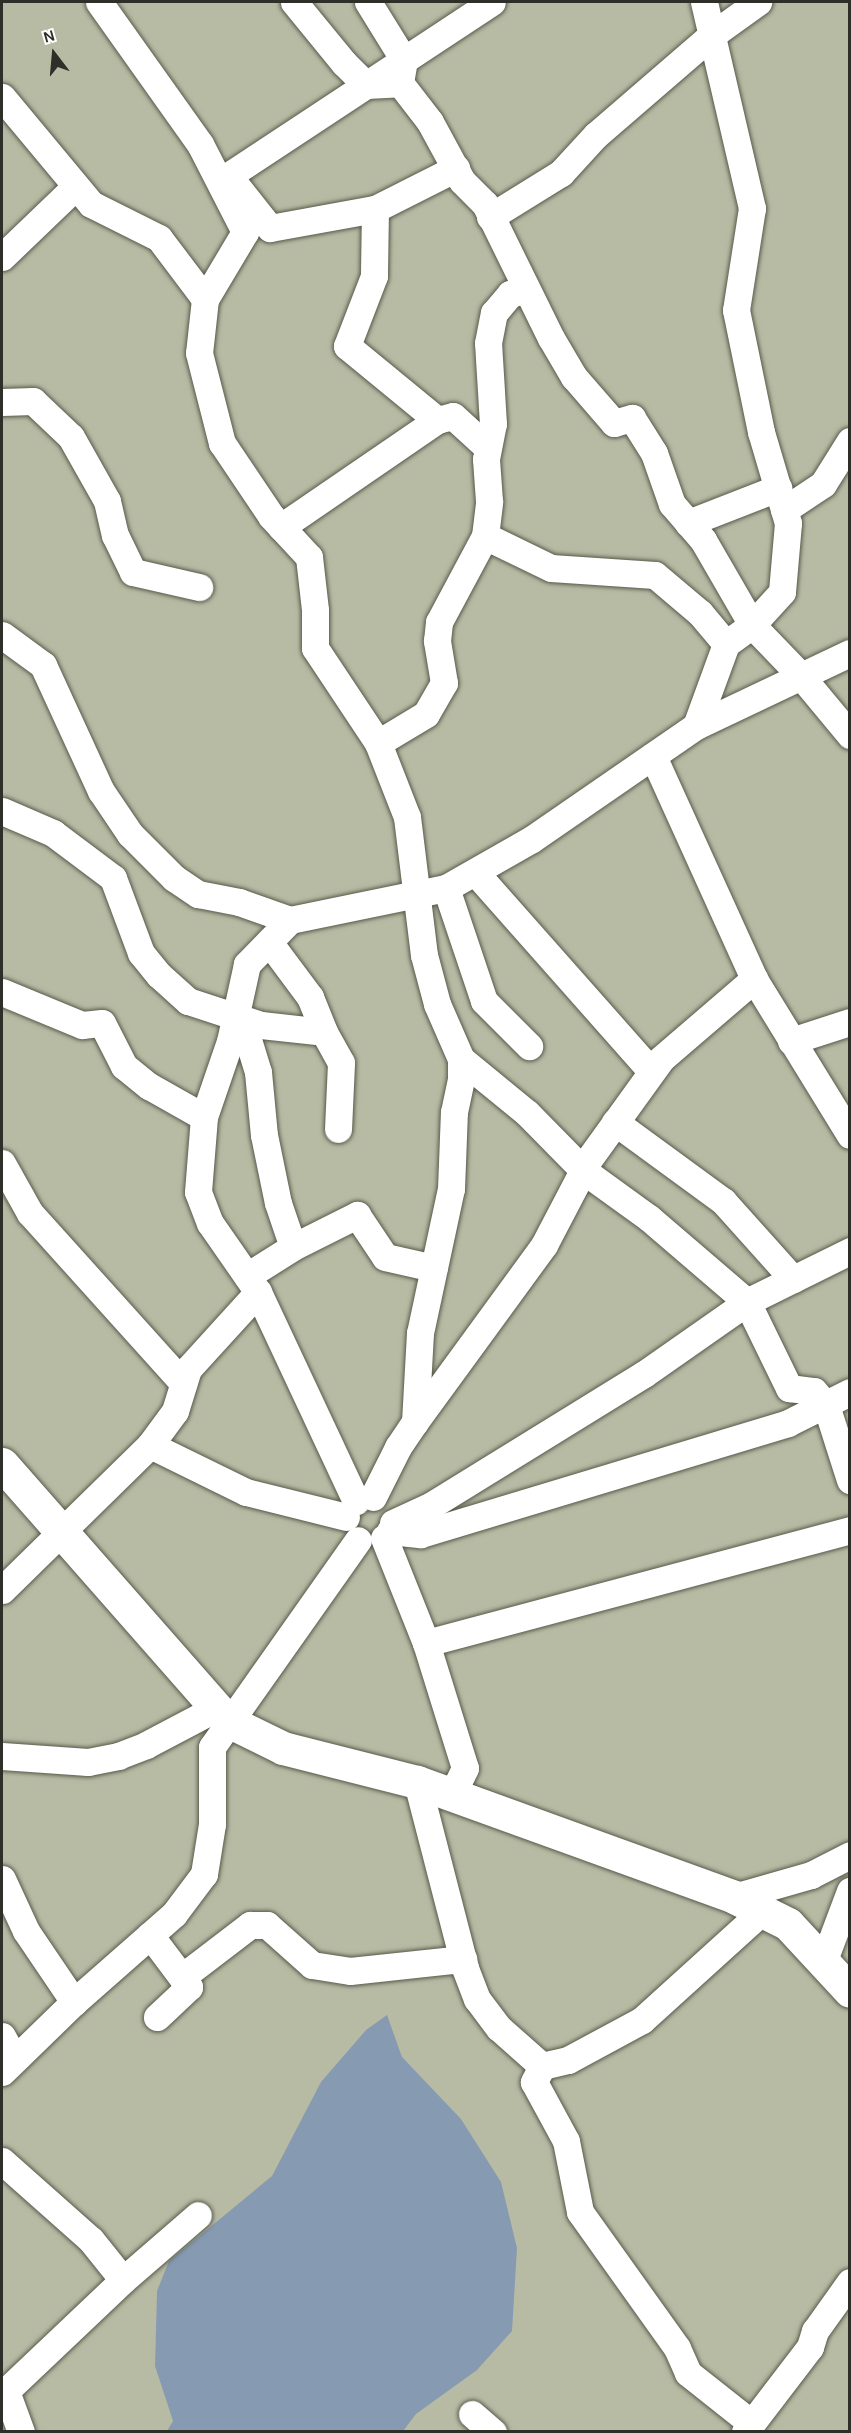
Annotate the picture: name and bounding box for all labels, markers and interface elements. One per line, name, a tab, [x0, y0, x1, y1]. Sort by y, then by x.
north arrow	[24, 24, 84, 84]
text: N	[41, 26, 57, 47]

